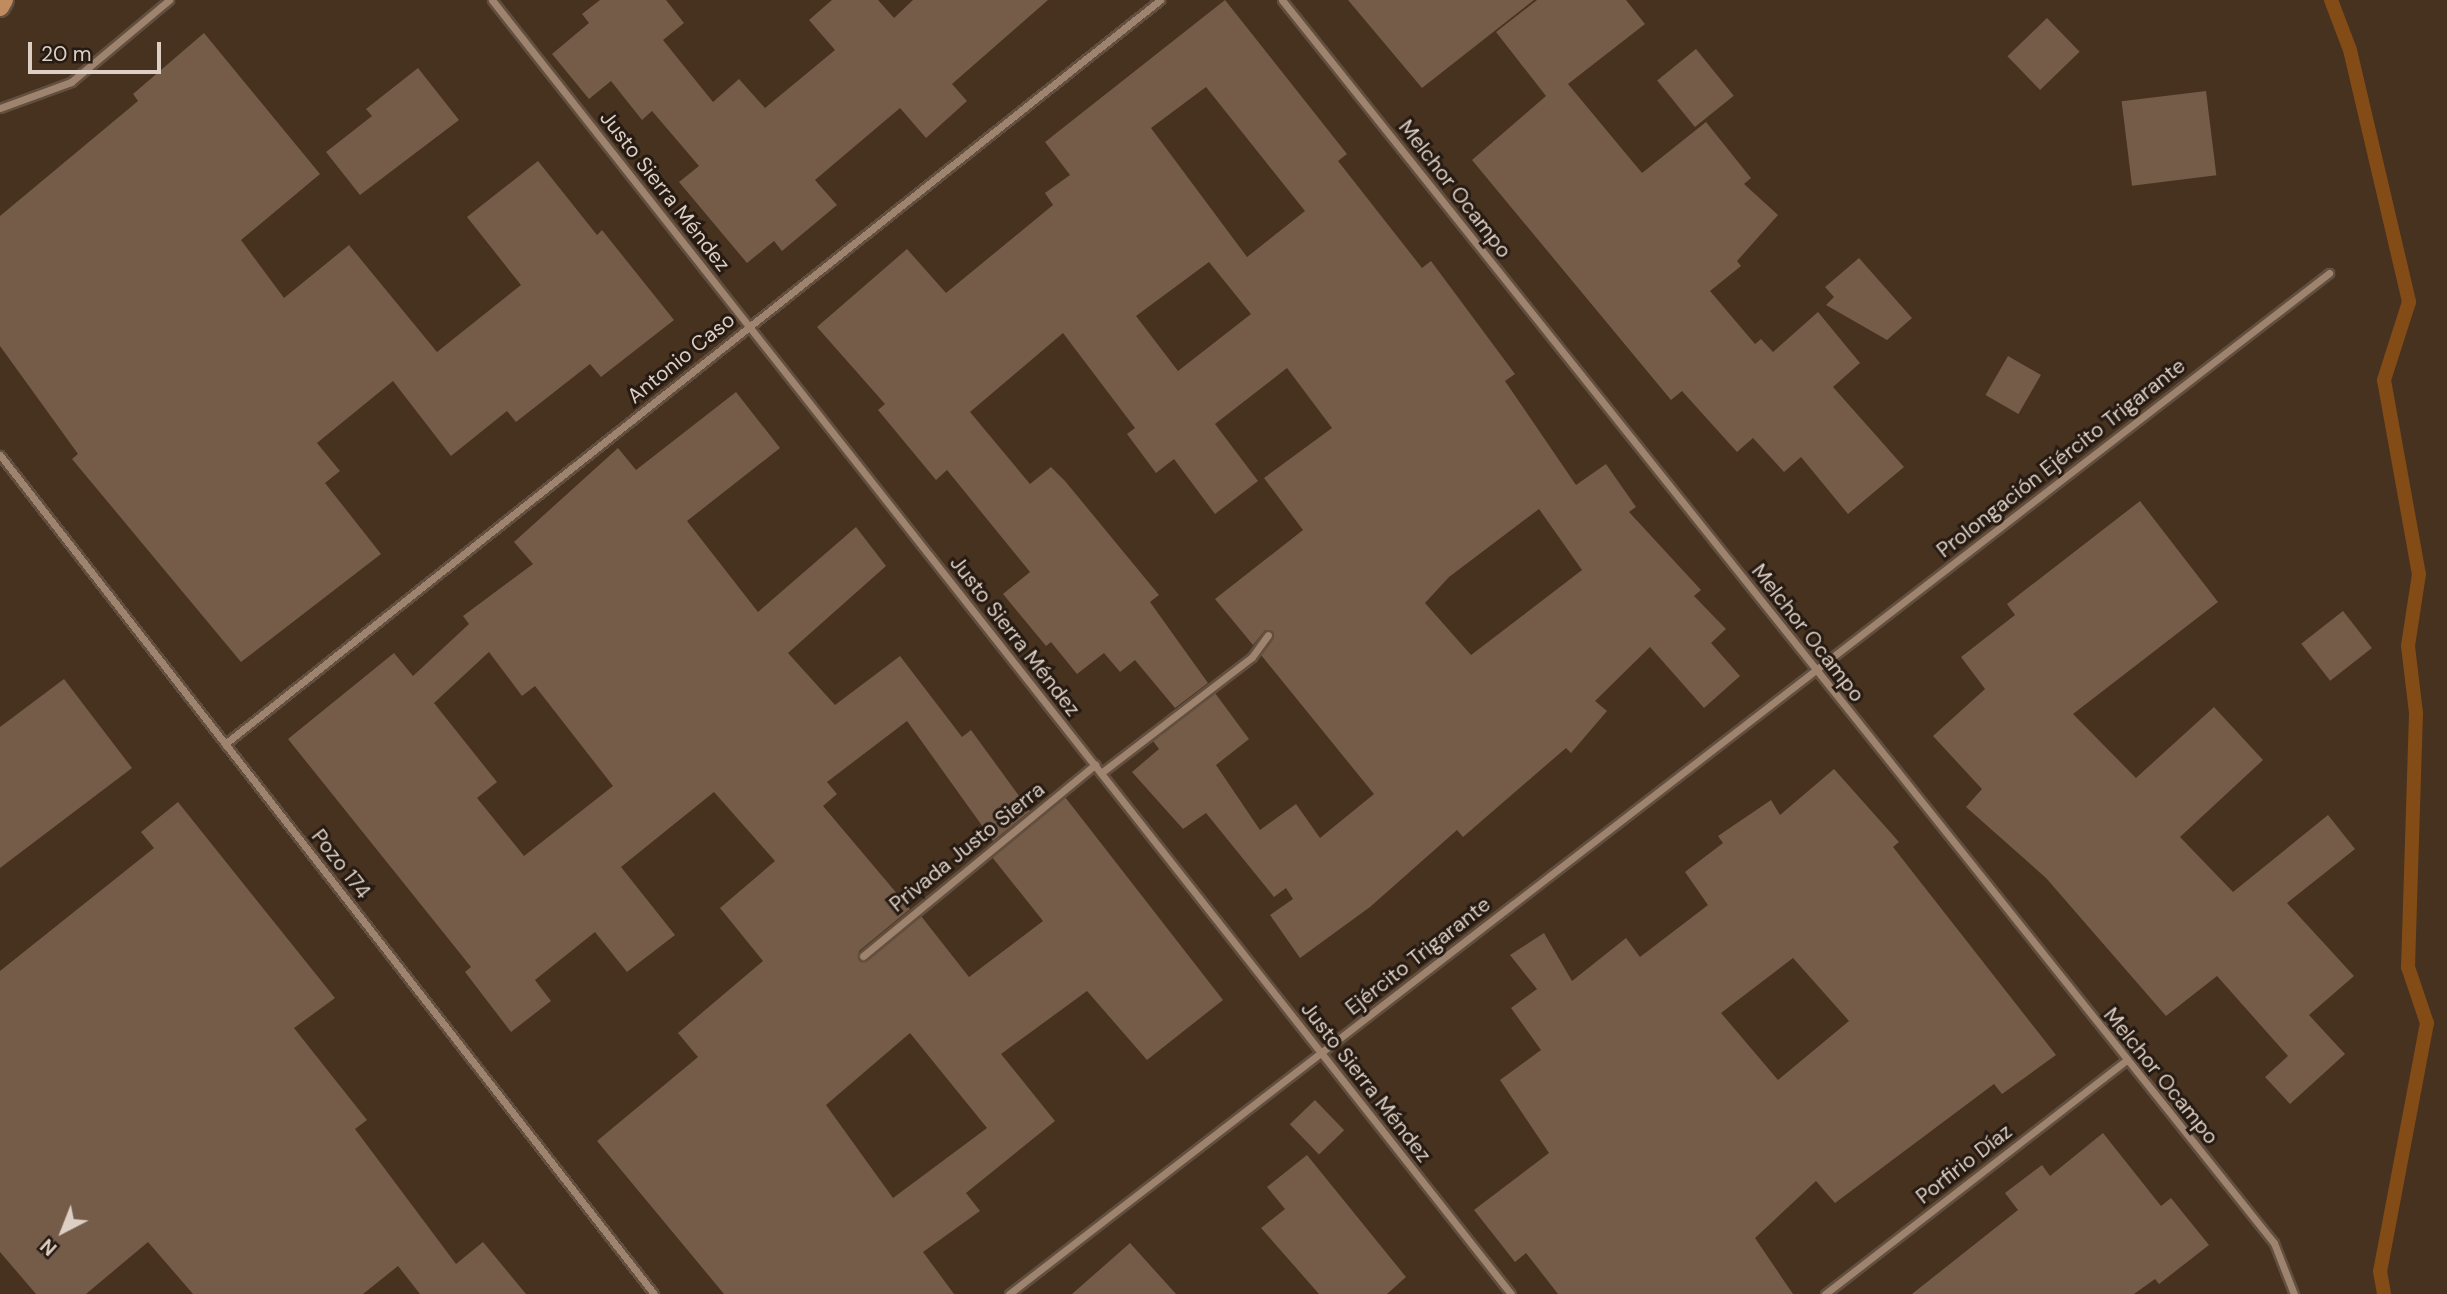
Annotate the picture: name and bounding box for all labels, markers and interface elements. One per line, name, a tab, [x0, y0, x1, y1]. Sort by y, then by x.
scale bar	[32, 28, 164, 72]
text: 20 m	[41, 40, 92, 68]
street label: Justo Sierra Méndez	[595, 106, 735, 276]
street label: Melchor Ocampo	[1393, 115, 1517, 263]
street label: Antonio Caso	[622, 307, 740, 409]
street label: Prolongación Ejército Trigarante	[1932, 353, 2190, 563]
street label: Justo Sierra Méndez	[945, 551, 1085, 721]
street label: Melchor Ocampo	[1746, 559, 1870, 707]
street label: Privada Justo Sierra	[885, 777, 1049, 917]
street label: Pozo 174	[306, 824, 376, 904]
street label: Ejército Trigarante	[1341, 892, 1495, 1020]
street label: Justo Sierra Méndez	[1296, 997, 1436, 1167]
street label: Melchor Ocampo	[2098, 1003, 2224, 1149]
street label: Porfirio Díaz	[1911, 1119, 2017, 1209]
north arrow	[28, 1196, 98, 1266]
text: N	[35, 1233, 62, 1261]

